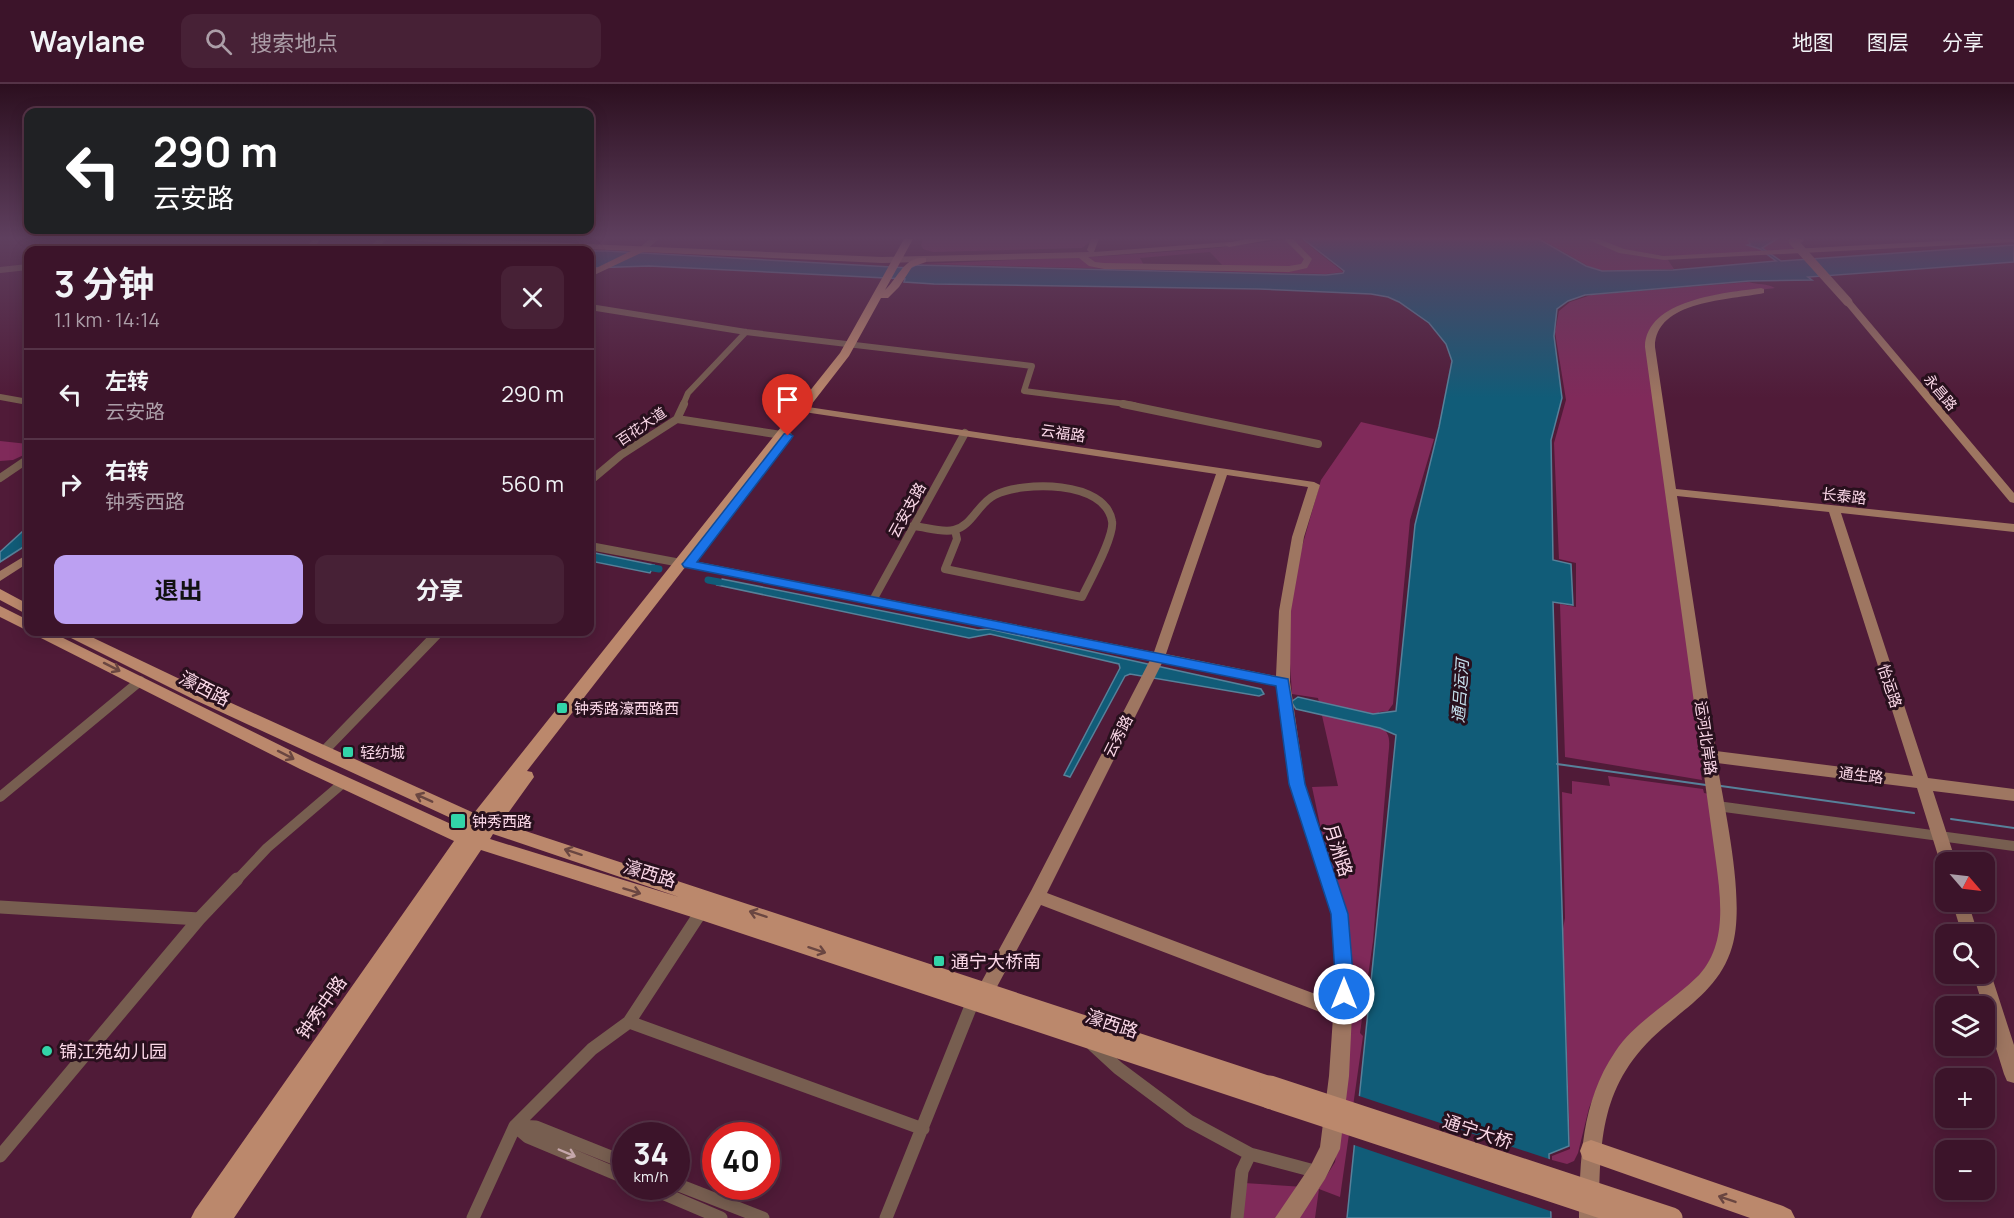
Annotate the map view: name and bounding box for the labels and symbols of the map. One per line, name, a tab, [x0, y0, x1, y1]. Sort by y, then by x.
street label: 永昌路	[1920, 370, 1962, 414]
pin	[762, 374, 813, 436]
street label: 百花大道	[612, 402, 670, 450]
street label: 云福路	[1039, 419, 1087, 447]
street label: 云安支路	[883, 479, 931, 541]
street label: 长泰路	[1821, 483, 1867, 509]
water label: 通吕运河	[1447, 655, 1473, 724]
street label: 怡运路	[1873, 661, 1907, 711]
one-way arrow	[102, 662, 120, 673]
street label: 濠西路	[175, 665, 235, 711]
place label: 钟秀路濠西路西	[574, 698, 679, 719]
street label: 运河北岸路	[1690, 699, 1722, 777]
marker: 钟秀路濠西路西	[555, 701, 569, 715]
street label: 云秀路	[1098, 711, 1138, 761]
place label: 轻纺城	[360, 742, 405, 763]
marker: 轻纺城	[341, 745, 355, 759]
one-way arrow	[276, 750, 294, 761]
street label: 通生路	[1837, 762, 1885, 788]
one-way arrow	[415, 791, 433, 803]
place label: 钟秀西路	[472, 811, 532, 832]
marker: 钟秀西路	[449, 812, 467, 830]
street label: 月洲路	[1319, 821, 1359, 879]
one-way arrow	[564, 846, 583, 857]
north arrow	[1935, 852, 1995, 912]
street label: 濠西路	[621, 854, 679, 892]
one-way arrow	[622, 886, 641, 897]
one-way arrow	[749, 908, 768, 919]
one-way arrow	[807, 945, 826, 956]
place label: 通宁大桥南	[951, 949, 1041, 973]
marker: 通宁大桥南	[932, 954, 946, 968]
position arrow	[1312, 962, 1376, 1026]
street label: 钟秀中路	[291, 971, 351, 1043]
street label: 濠西路	[1083, 1003, 1141, 1043]
place label: 锦江苑幼儿园	[59, 1039, 167, 1063]
marker: 锦江苑幼儿园	[40, 1044, 54, 1058]
street label: 通宁大桥	[1440, 1108, 1516, 1154]
speed limit sign: 40	[702, 1122, 780, 1200]
one-way arrow	[557, 1148, 575, 1159]
one-way arrow	[1719, 1192, 1737, 1203]

